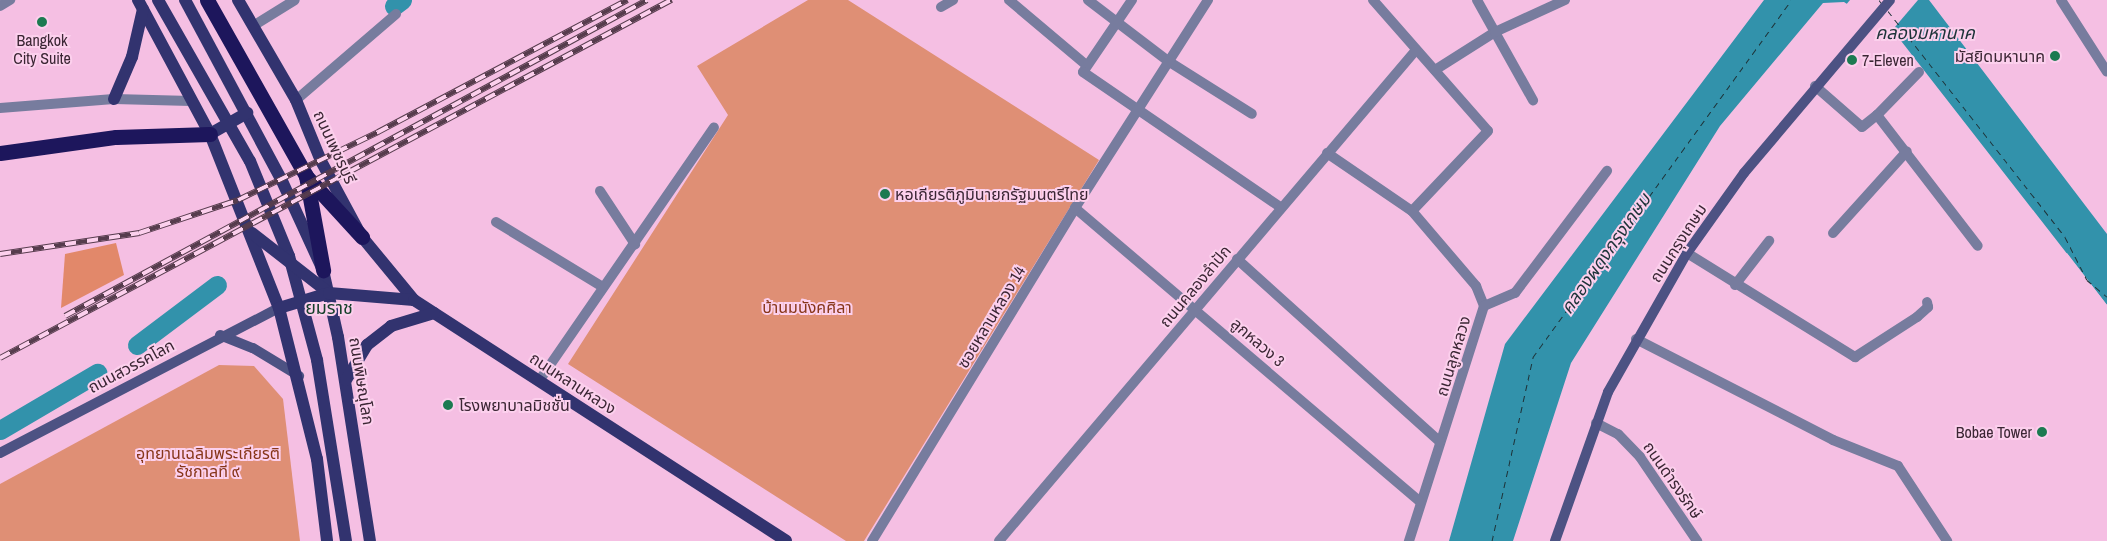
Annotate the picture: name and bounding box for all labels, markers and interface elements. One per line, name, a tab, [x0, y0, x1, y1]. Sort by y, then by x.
marker: Bangkok City Suite	[36, 16, 48, 28]
water label: คลองมหานาค	[1875, 22, 1975, 44]
place label: Bangkok City Suite	[13, 30, 71, 68]
place label: มัสยิดมหานาค	[1955, 46, 2045, 66]
place label: 7-Eleven	[1862, 50, 1914, 70]
marker: มัสยิดมหานาค	[2049, 50, 2061, 62]
marker: 7-Eleven	[1846, 54, 1858, 66]
street label: ถนนเพชรบุรี	[310, 107, 360, 187]
place label: หอเกียรติภูมินายกรัฐมนตรีไทย	[895, 184, 1089, 204]
marker: หอเกียรติภูมินายกรัฐมนตรีไทย	[879, 188, 891, 200]
water label: คลองผดุงกรุงเกษม	[1557, 190, 1655, 318]
street label: ถนนกรุงเกษม	[1646, 200, 1710, 286]
street label: ถนนคลองลำปัก	[1155, 241, 1235, 331]
street label: ซอยหลานหลวง 14	[953, 262, 1029, 372]
district label: ยมราช	[305, 297, 353, 319]
park label: บ้านมนังคศิลา	[762, 297, 852, 317]
street label: ลูกหลวง 3	[1227, 314, 1289, 370]
street label: ถนนลูกหลวง	[1432, 314, 1474, 398]
street label: ถนนสวรรคโลก	[84, 335, 178, 397]
street label: ถนนพิษณุโลก	[346, 336, 378, 426]
street label: ถนนหลานหลวง	[526, 348, 620, 418]
place label: โรงพยาบาลมิชชั่น	[459, 395, 570, 415]
marker: โรงพยาบาลมิชชั่น	[441, 398, 455, 412]
place label: Bobae Tower	[1955, 422, 2032, 442]
marker: Bobae Tower	[2036, 426, 2048, 438]
street label: ถนนดำรงรักษ์	[1639, 438, 1707, 522]
park label: อุทยานเฉลิมพระเกียรติ รัชกาลที่ ๙	[136, 443, 280, 481]

